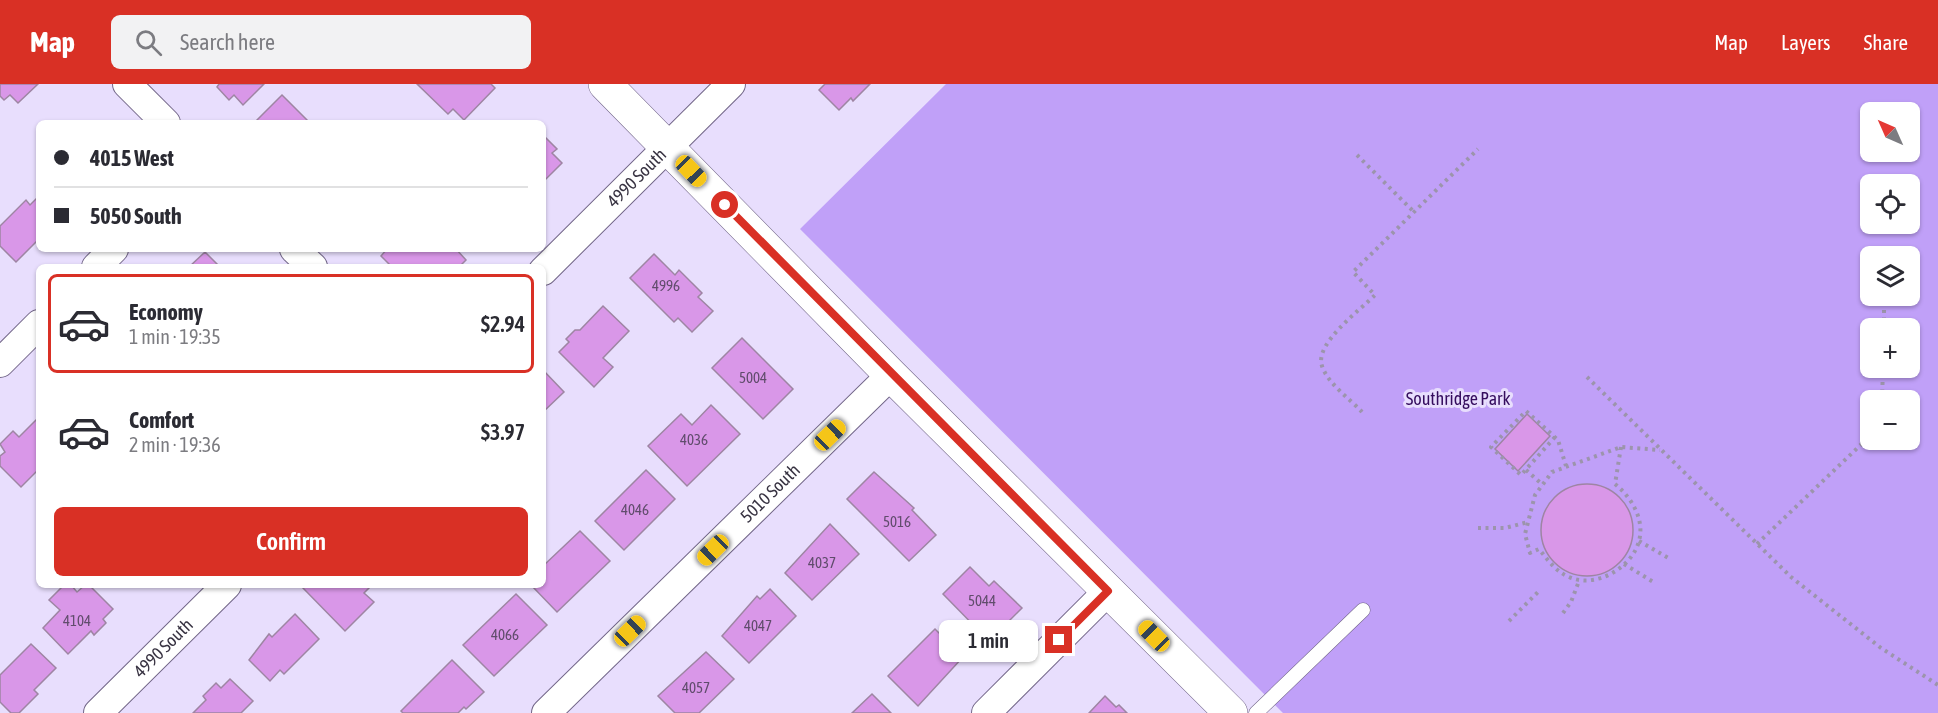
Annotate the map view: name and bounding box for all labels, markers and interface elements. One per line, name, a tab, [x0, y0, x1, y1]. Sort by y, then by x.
search box	[111, 15, 531, 69]
text: Map	[30, 26, 75, 58]
icon: search	[132, 26, 165, 59]
text: Search here	[180, 29, 275, 55]
text: Map	[1714, 30, 1748, 54]
text: Layers	[1781, 30, 1831, 54]
text: Share	[1864, 30, 1908, 54]
north arrow	[1860, 102, 1920, 162]
map controls	[1860, 102, 1920, 450]
street label: 4990 South	[602, 144, 670, 211]
text: 4015 West	[90, 145, 174, 171]
car	[672, 152, 710, 190]
button: locate	[1860, 174, 1920, 234]
route start	[711, 191, 738, 218]
text: 5050 South	[90, 203, 182, 229]
button: layers	[1860, 246, 1920, 306]
house number: 4996	[652, 277, 680, 294]
icon: car	[57, 297, 111, 351]
text: Economy	[129, 299, 203, 325]
text: $2.94	[481, 311, 525, 337]
button: +	[1860, 318, 1920, 378]
text: 1 min · 19:35	[129, 325, 221, 348]
house number: 5004	[739, 369, 767, 386]
park label: Southridge Park	[1406, 388, 1510, 409]
button: −	[1860, 390, 1920, 450]
icon: car	[57, 405, 111, 459]
text: Comfort	[129, 407, 194, 433]
car	[811, 416, 849, 454]
text: $3.97	[481, 419, 525, 445]
house number: 4036	[680, 431, 708, 448]
text: 2 min · 19:36	[129, 433, 221, 456]
street label: 5010 South	[736, 459, 804, 527]
house number: 4046	[621, 501, 649, 518]
button: Confirm	[54, 507, 528, 576]
house number: 5016	[883, 513, 911, 530]
car	[694, 531, 732, 569]
house number: 4037	[808, 554, 836, 571]
house number: 5044	[968, 592, 996, 609]
house number: 4104	[63, 612, 91, 629]
car	[611, 612, 649, 650]
street label: 4990 South	[129, 614, 197, 682]
house number: 4047	[744, 617, 772, 634]
car	[1135, 617, 1173, 655]
callout: 1 min	[939, 619, 1038, 661]
house number: 4066	[491, 626, 519, 643]
route end	[1045, 626, 1072, 653]
text: 1 min	[968, 629, 1009, 652]
house number: 4057	[682, 679, 710, 696]

